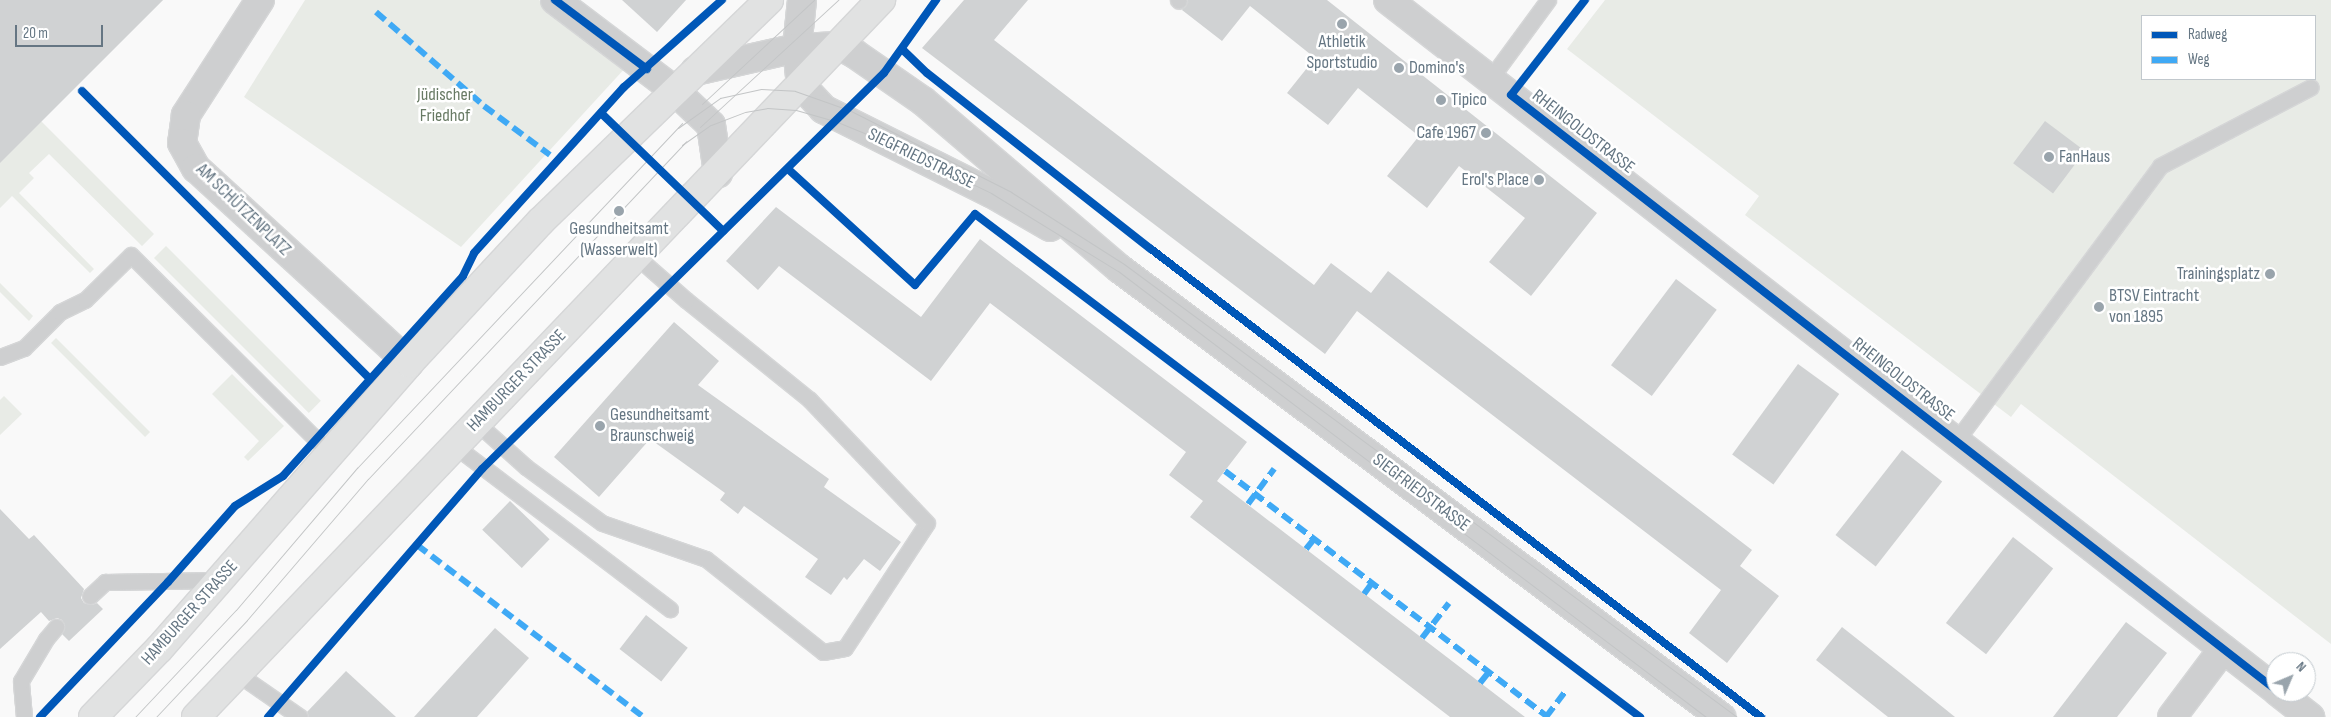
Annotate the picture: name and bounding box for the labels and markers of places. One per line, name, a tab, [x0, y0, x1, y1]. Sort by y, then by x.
marker: Athletik Sportstudio	[1336, 18, 1348, 30]
place label: Athletik Sportstudio	[1306, 32, 1378, 74]
place label: Domino's	[1409, 57, 1465, 79]
marker: Domino's	[1393, 62, 1405, 74]
place label: Tipico	[1451, 89, 1487, 111]
marker: Tipico	[1435, 94, 1447, 106]
place label: Cafe 1967	[1416, 122, 1476, 144]
marker: Cafe 1967	[1480, 127, 1492, 139]
place label: FanHaus	[2059, 146, 2110, 168]
marker: FanHaus	[2043, 151, 2055, 163]
place label: Erol's Place	[1462, 169, 1529, 191]
marker: Erol's Place	[1533, 174, 1545, 186]
marker: Gesundheitsamt (Wasserwelt)	[613, 205, 625, 217]
place label: Gesundheitsamt (Wasserwelt)	[569, 219, 669, 262]
place label: Trainingsplatz	[2177, 263, 2260, 285]
marker: Trainingsplatz	[2264, 268, 2276, 280]
place label: BTSV Eintracht von 1895	[2109, 286, 2199, 328]
marker: BTSV Eintracht von 1895	[2093, 301, 2105, 313]
place label: Gesundheitsamt Braunschweig	[610, 405, 710, 448]
marker: Gesundheitsamt Braunschweig	[594, 420, 606, 432]

